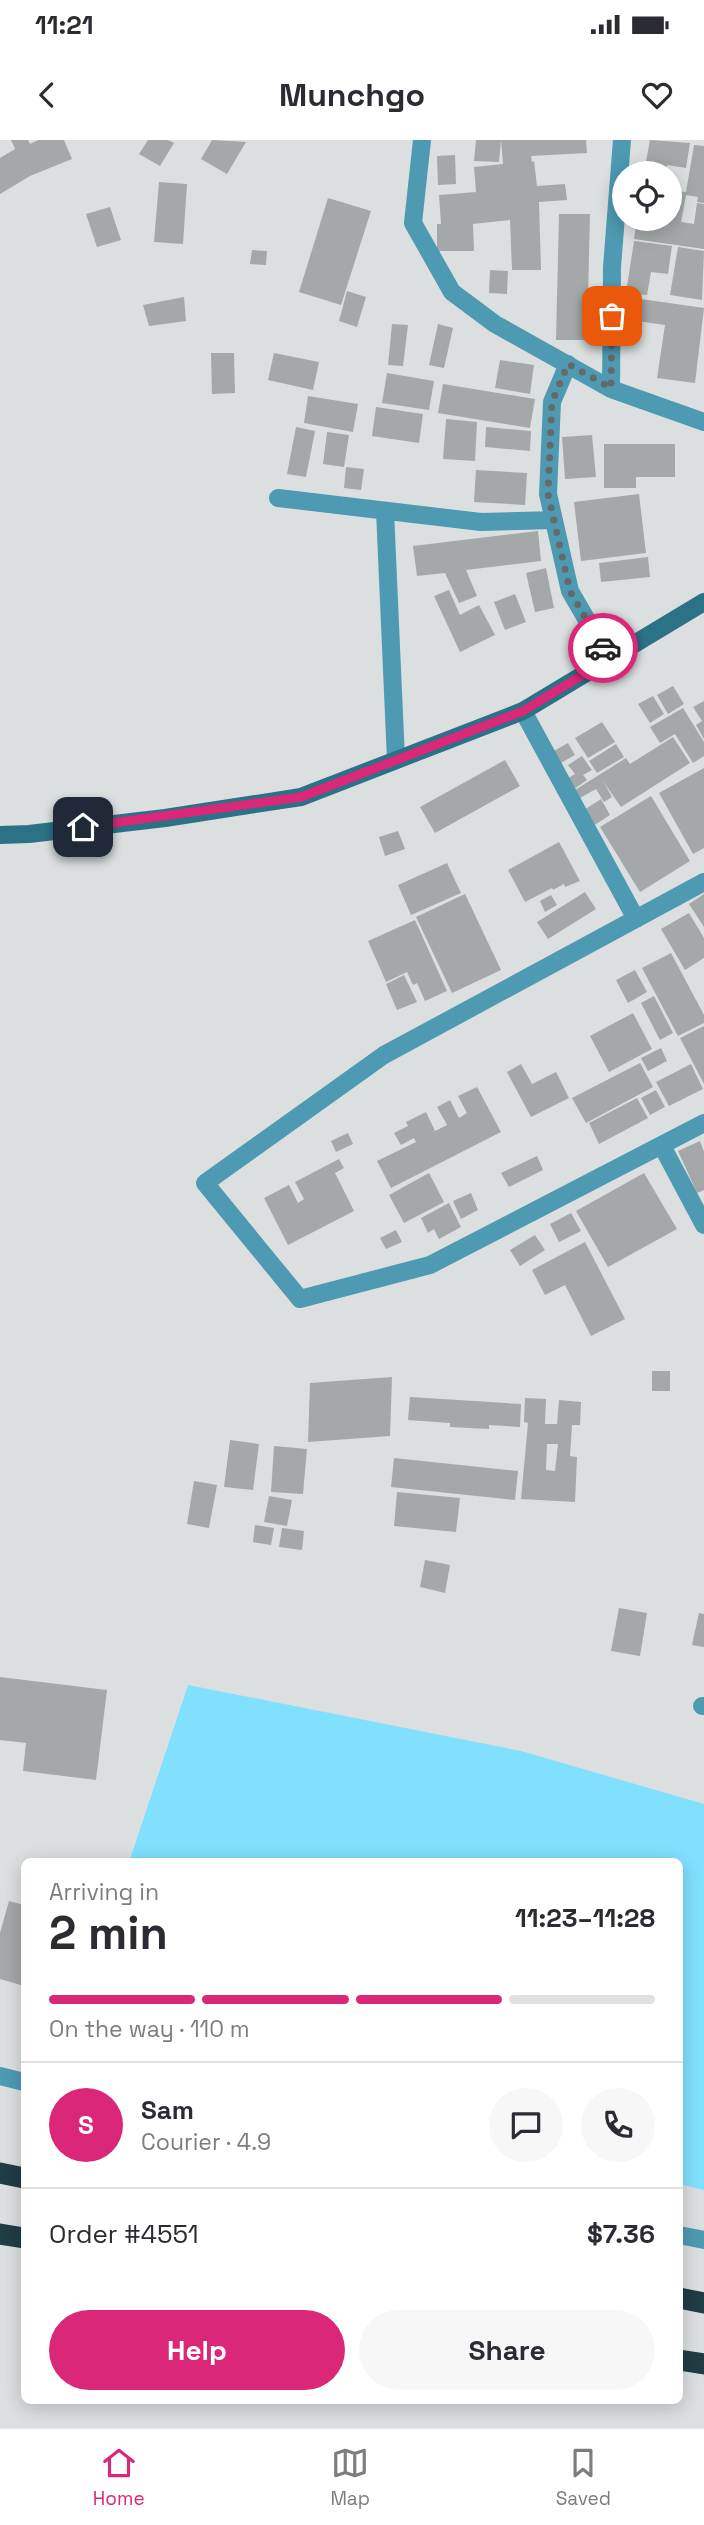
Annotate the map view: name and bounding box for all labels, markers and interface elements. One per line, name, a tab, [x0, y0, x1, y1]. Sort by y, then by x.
text: 11:21	[35, 8, 93, 42]
text: Munchgo	[279, 75, 425, 115]
icon: back	[28, 76, 66, 114]
icon: heart	[638, 76, 676, 114]
map controls	[612, 161, 682, 231]
button: locate	[612, 161, 682, 231]
pin	[582, 286, 642, 346]
icon: bag	[593, 297, 631, 335]
courier	[568, 613, 638, 683]
icon: car	[584, 629, 622, 667]
pin	[53, 797, 113, 857]
icon: home	[64, 808, 102, 846]
text: Arriving in	[49, 1877, 159, 1907]
text: 11:23–11:28	[515, 1901, 655, 1935]
text: 2 min	[49, 1904, 168, 1962]
text: On the way · 110 m	[49, 2014, 250, 2044]
button: chat	[489, 2088, 563, 2162]
button: phone	[581, 2088, 655, 2162]
text: Sam	[141, 2093, 194, 2127]
text: S	[78, 2108, 94, 2142]
text: Courier · 4.9	[141, 2127, 271, 2157]
text: Order #4551	[49, 2217, 199, 2251]
text: $7.36	[587, 2217, 655, 2251]
button: Help	[49, 2310, 345, 2390]
button: Share	[359, 2310, 655, 2390]
tab: Home	[93, 2444, 145, 2511]
tab: Map	[330, 2444, 370, 2511]
tab: Saved	[556, 2444, 611, 2511]

